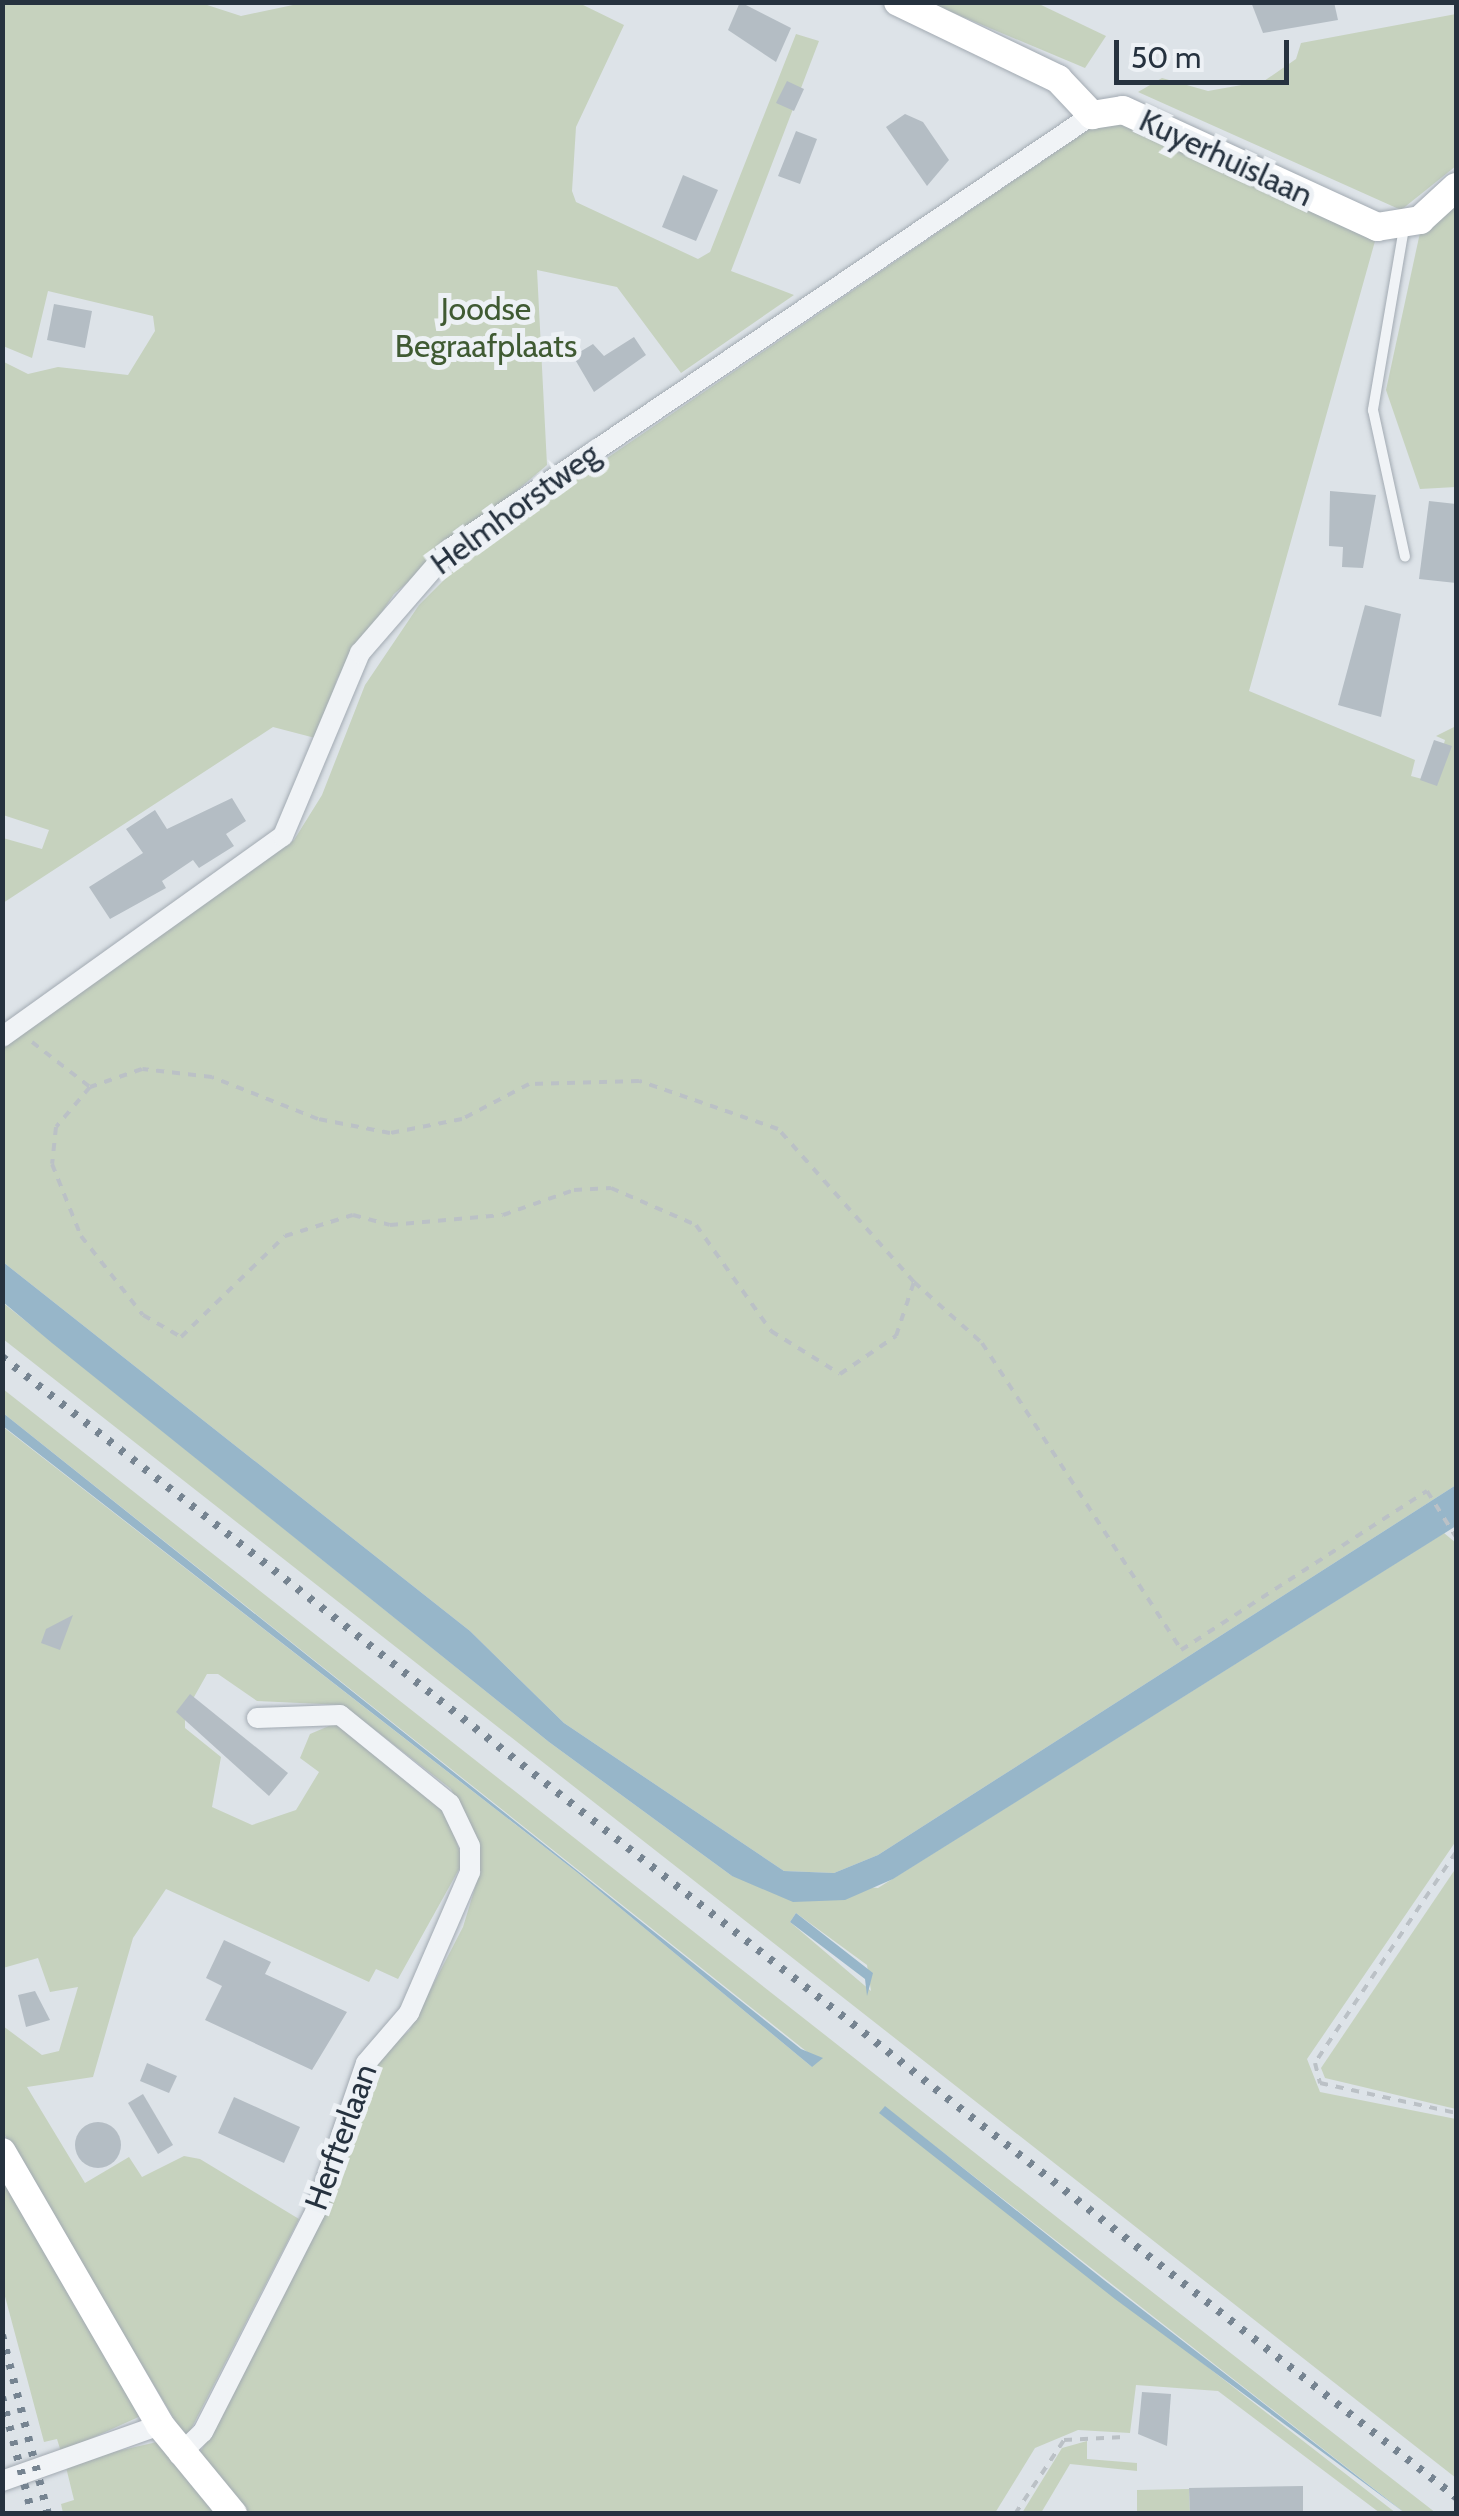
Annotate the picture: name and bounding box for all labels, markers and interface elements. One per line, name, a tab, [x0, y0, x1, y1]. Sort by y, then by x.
scale bar	[1119, 20, 1294, 82]
text: 50 m	[1131, 39, 1201, 76]
street label: Kuyerhuislaan	[1133, 101, 1319, 215]
park label: Joodse Begraafplaats	[395, 291, 577, 366]
street label: Helmhorstweg	[423, 435, 607, 583]
street label: Herfterlaan	[297, 2059, 385, 2215]

